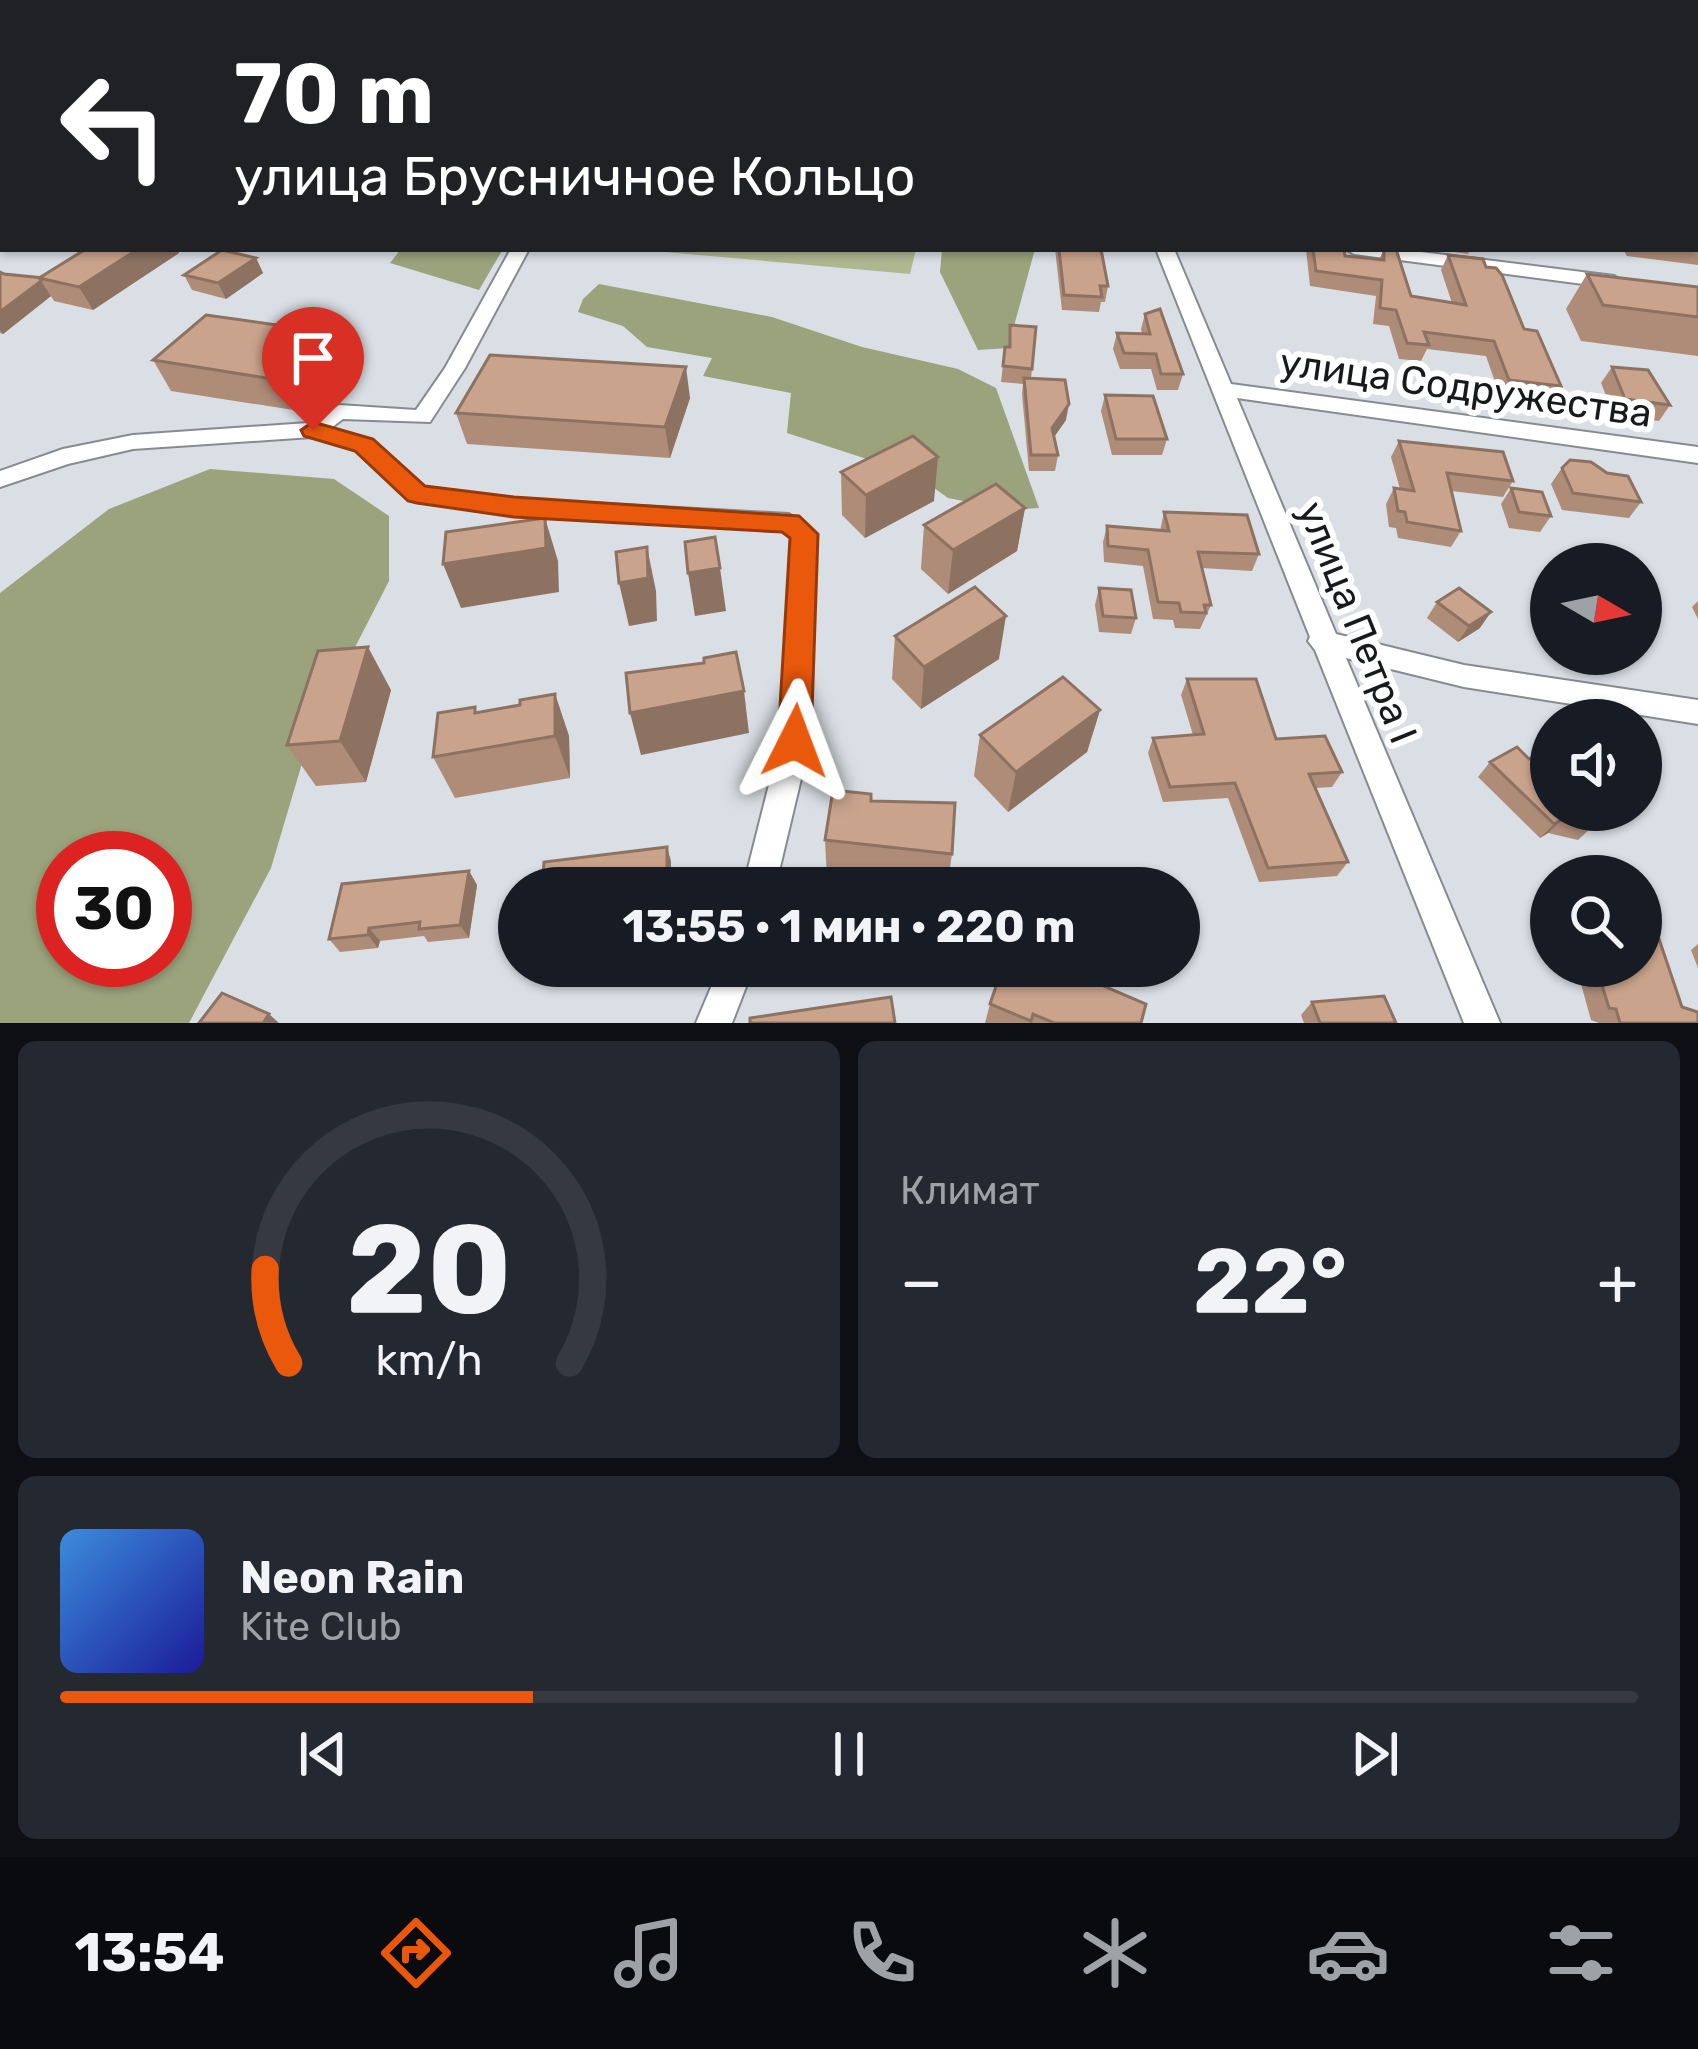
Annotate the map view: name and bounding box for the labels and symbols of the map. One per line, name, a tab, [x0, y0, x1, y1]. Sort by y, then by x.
pin	[262, 307, 364, 430]
street label: улица Содружества	[1277, 339, 1655, 437]
street label: улица Петра I	[1288, 495, 1426, 750]
north arrow	[1530, 543, 1662, 675]
position arrow	[732, 678, 858, 804]
speed limit sign: 30	[36, 831, 192, 987]

